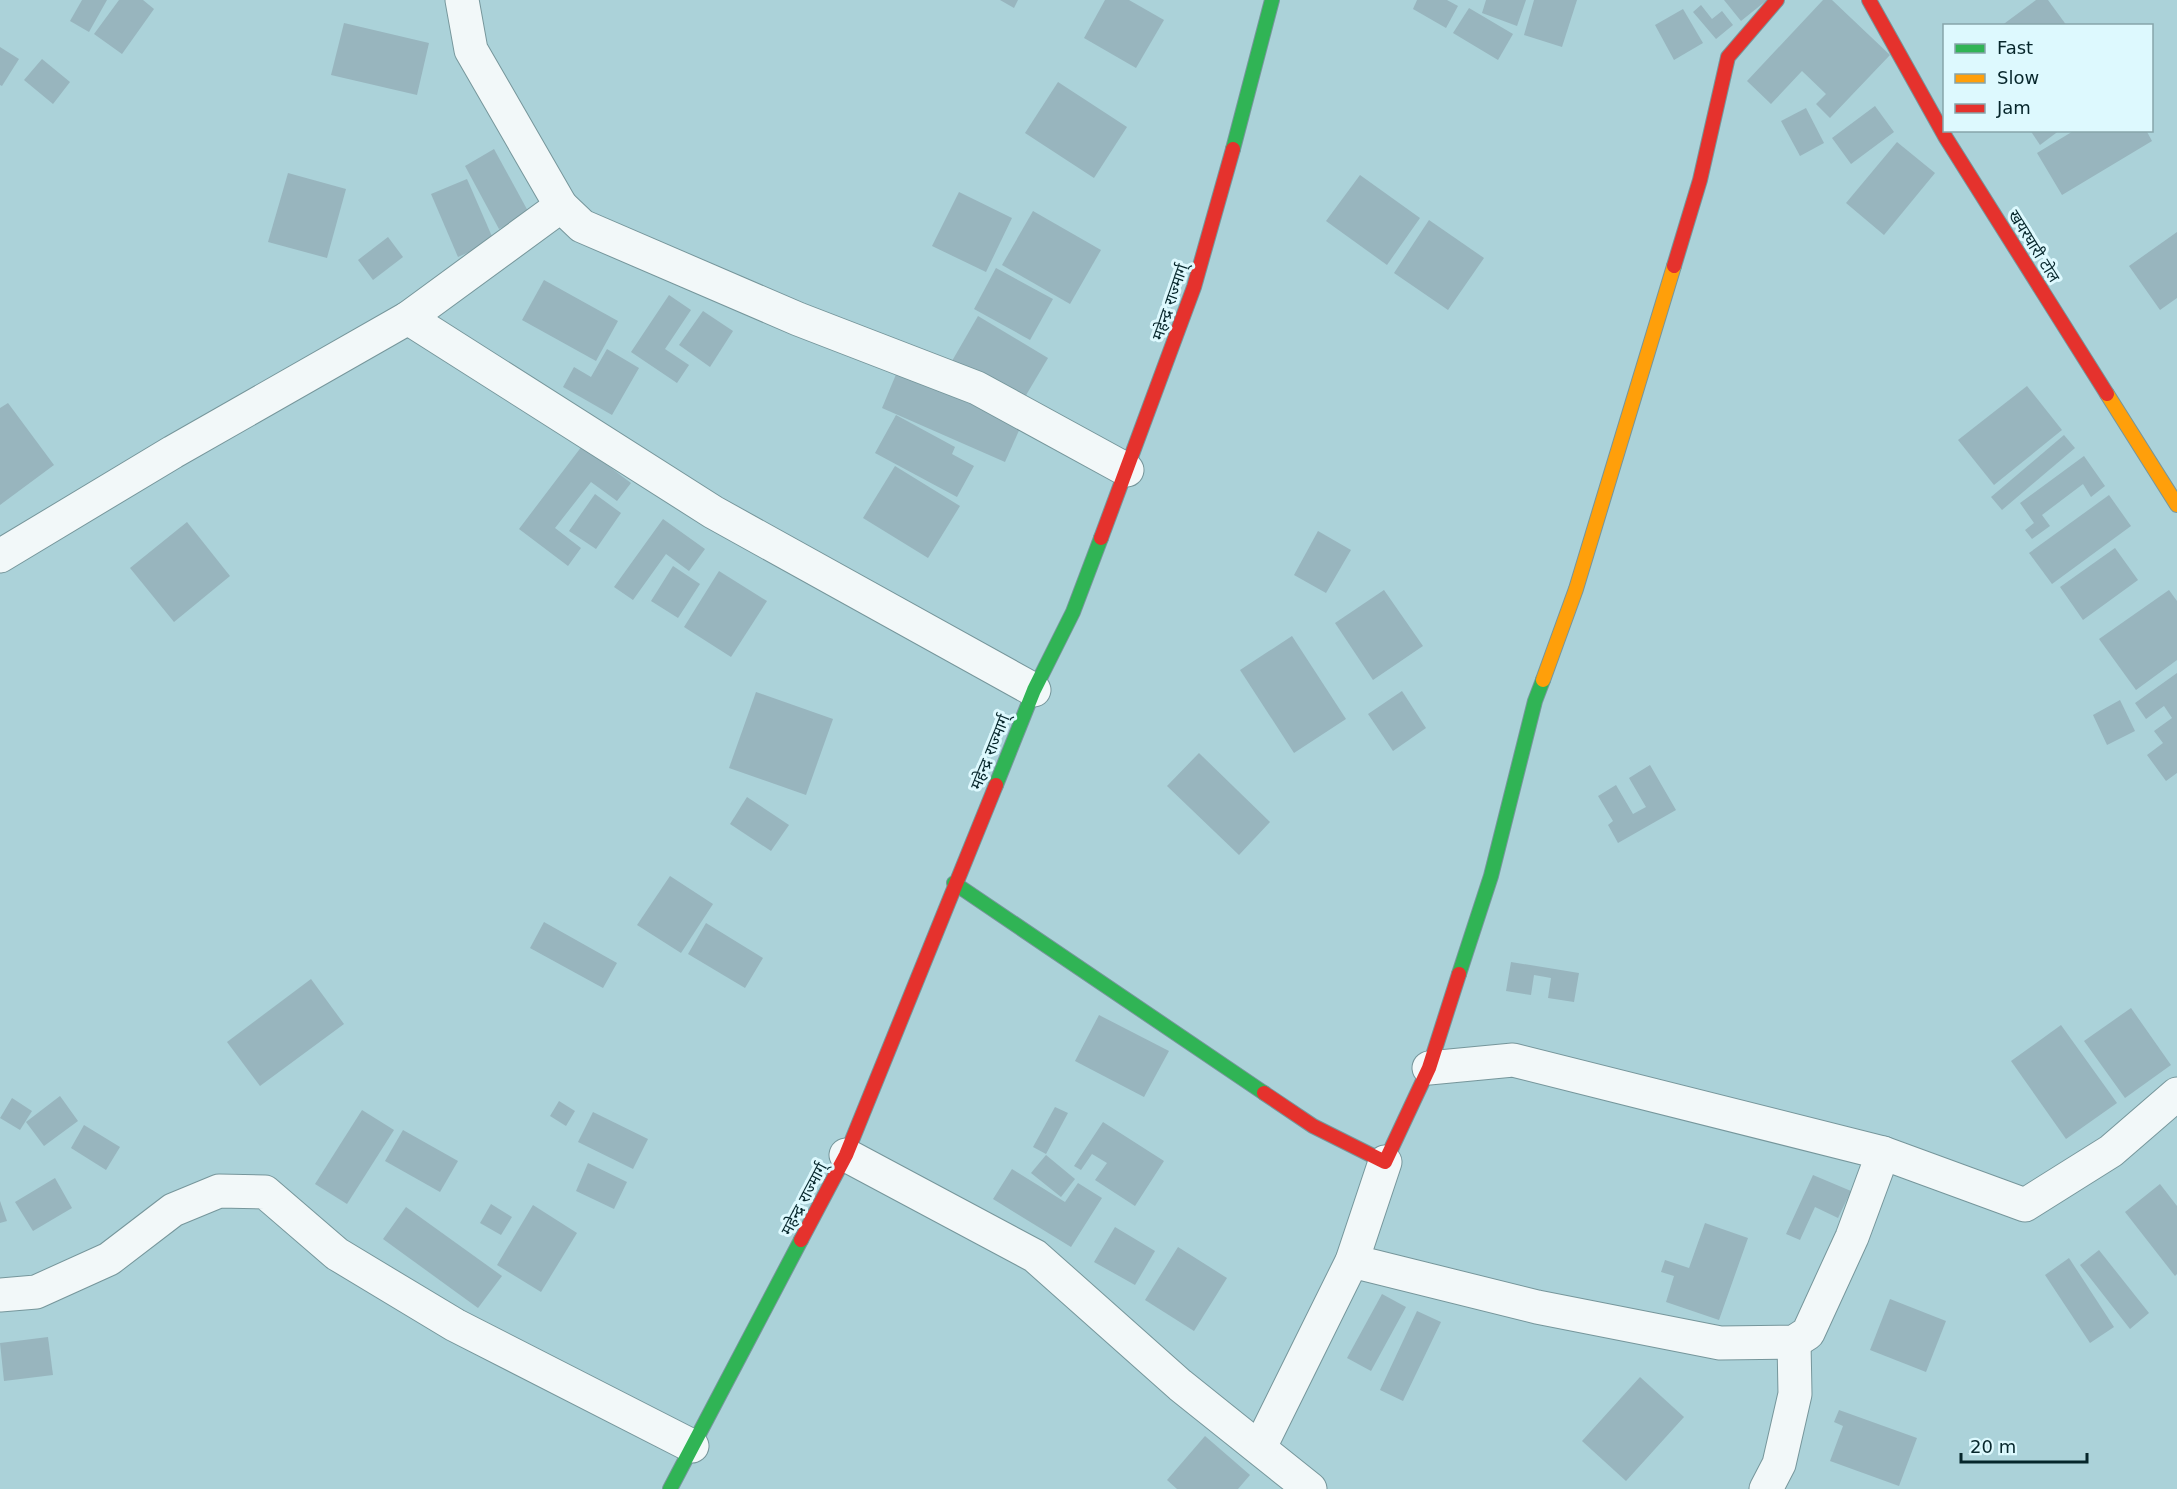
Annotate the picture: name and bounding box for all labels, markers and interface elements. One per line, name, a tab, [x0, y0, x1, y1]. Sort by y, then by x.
legend	[1943, 24, 2153, 132]
text: Fast	[1997, 37, 2033, 58]
text: Slow	[1997, 67, 2039, 88]
text: Jam	[1996, 97, 2031, 118]
street label: खयरघारी टोल	[2004, 206, 2064, 287]
street label: महेन्द्र राज्मार्ग्	[1148, 259, 1194, 343]
street label: महेन्द्र राज्मार्ग्	[966, 709, 1016, 793]
street label: महेन्द्र राज्मार्ग्	[777, 1157, 833, 1239]
scale bar	[1961, 1426, 2087, 1464]
text: 20 m	[1970, 1436, 2016, 1457]

